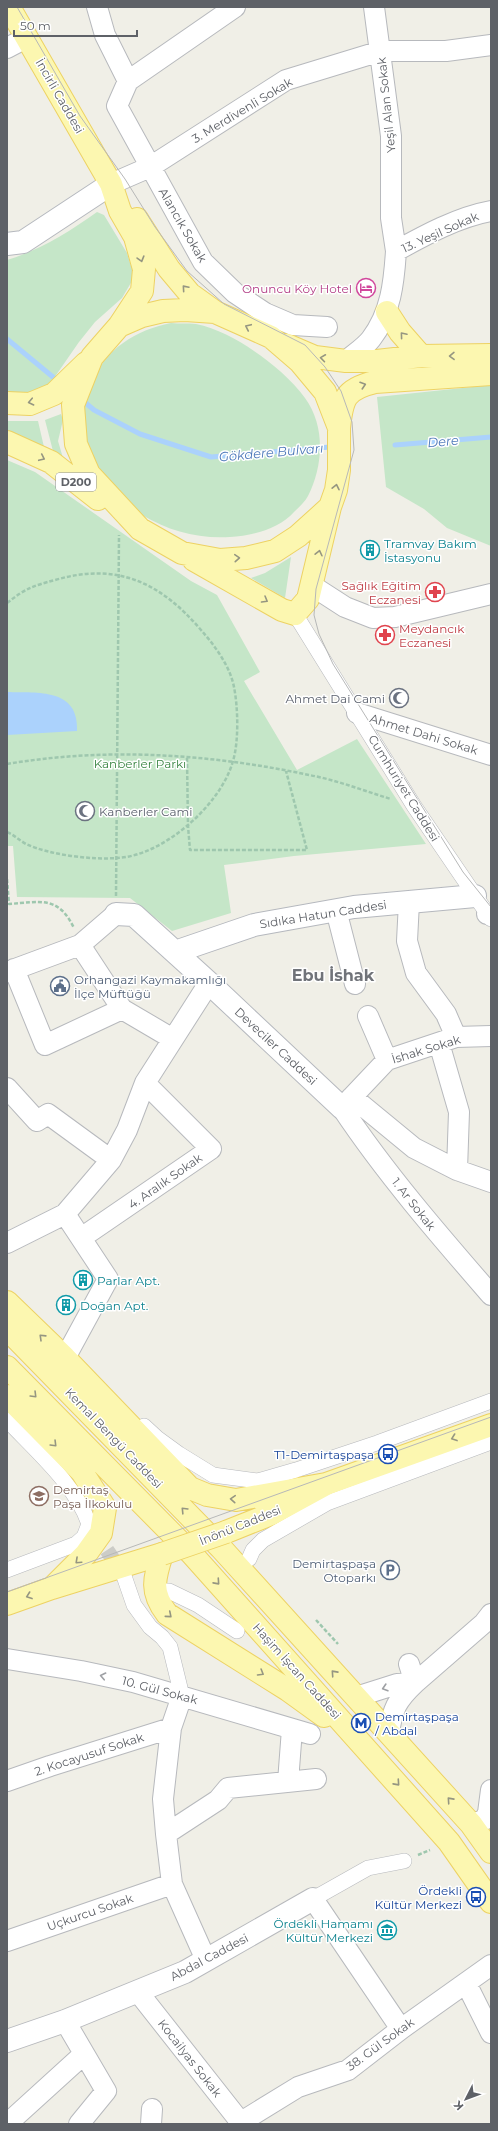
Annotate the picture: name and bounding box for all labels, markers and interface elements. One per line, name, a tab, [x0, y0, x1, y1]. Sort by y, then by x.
scale bar	[14, 12, 137, 38]
text: 50 m	[20, 18, 51, 33]
street label: İncirli Caddesi	[32, 56, 88, 136]
street label: Yeşil Alan Sokak	[373, 56, 398, 154]
street label: 3. Merdivenli Sokak	[189, 74, 296, 146]
street label: Alancık Sokak	[156, 185, 211, 266]
street label: 13. Yeşil Sokak	[399, 208, 482, 256]
one-way arrow	[136, 255, 145, 262]
hotel icon: Onuncu Köy Hotel	[355, 277, 377, 299]
place label: Onuncu Köy Hotel	[242, 281, 352, 296]
one-way arrow	[182, 285, 189, 293]
one-way arrow	[245, 324, 252, 332]
one-way arrow	[400, 332, 407, 340]
one-way arrow	[449, 351, 455, 360]
one-way arrow	[319, 354, 326, 363]
one-way arrow	[359, 382, 366, 390]
one-way arrow	[28, 398, 35, 406]
water label: Dere	[427, 432, 460, 450]
water label: Gökdere Bulvarı	[218, 439, 324, 465]
one-way arrow	[38, 453, 46, 461]
road number: D200	[56, 473, 96, 491]
one-way arrow	[331, 483, 339, 490]
place label: Tramvay Bakım İstasyonu	[384, 536, 477, 565]
building icon: Tramvay Bakım İstasyonu	[359, 539, 381, 561]
one-way arrow	[314, 550, 322, 556]
one-way arrow	[234, 554, 241, 563]
place label: Sağlık Eğitim Eczanesi	[341, 578, 421, 607]
pharmacy icon: Sağlık Eğitim Eczanesi	[424, 581, 446, 603]
one-way arrow	[261, 595, 268, 602]
place label: Meydancık Eczanesi	[399, 621, 465, 650]
pharmacy icon: Meydancık Eczanesi	[374, 624, 396, 646]
mosque icon: Ahmet Dai Cami	[388, 687, 410, 709]
place label: Ahmet Dai Cami	[285, 691, 385, 706]
street label: Ahmet Dahi Sokak	[368, 710, 481, 758]
street label: Cumhuriyet Caddesi	[365, 732, 443, 844]
park label: Kanberler Parkı	[94, 756, 186, 771]
mosque icon: Kanberler Cami	[74, 800, 96, 822]
place label: Kanberler Cami	[99, 804, 193, 819]
street label: Sıdıka Hatun Caddesi	[258, 897, 388, 931]
district label: Ebu İshak	[292, 966, 375, 985]
place label: Orhangazi Kaymakamlığı İlçe Müftüğü	[74, 972, 226, 1001]
public building icon: Orhangazi Kaymakamlığı İlçe Müftüğü	[49, 975, 71, 997]
street label: Deveciler Caddesi	[232, 1004, 320, 1088]
street label: İshak Sokak	[390, 1031, 463, 1067]
street label: 4. Aralık Sokak	[125, 1149, 206, 1212]
street label: 1. Ar Sokak	[389, 1175, 440, 1234]
building icon: Parlar Apt.	[72, 1269, 94, 1291]
place label: Parlar Apt.	[97, 1273, 160, 1288]
building icon: Doğan Apt.	[55, 1294, 77, 1316]
place label: Doğan Apt.	[80, 1298, 148, 1313]
one-way arrow	[40, 1335, 47, 1342]
street label: Kemal Bengü Caddesi	[62, 1385, 166, 1491]
one-way arrow	[30, 1390, 37, 1398]
one-way arrow	[451, 1433, 458, 1442]
one-way arrow	[49, 1439, 57, 1447]
bus stop icon: T1-Demirtaşpaşa	[377, 1443, 399, 1465]
place label: T1-Demirtaşpaşa	[274, 1447, 374, 1462]
place label: Demirtaş Paşa İlkokulu	[53, 1482, 132, 1511]
school or university icon: Demirtaş Paşa İlkokulu	[28, 1485, 50, 1507]
one-way arrow	[230, 1494, 236, 1503]
street label: İnönü Caddesi	[197, 1502, 283, 1548]
one-way arrow	[181, 1507, 189, 1515]
one-way arrow	[75, 1556, 83, 1564]
place label: Demirtaşpaşa Otoparkı	[292, 1556, 376, 1585]
parking icon: Demirtaşpaşa Otoparkı	[379, 1559, 401, 1581]
one-way arrow	[212, 1577, 220, 1585]
one-way arrow	[26, 1592, 33, 1600]
one-way arrow	[165, 1610, 172, 1617]
street label: Haşim İşcan Caddesi	[250, 1620, 344, 1722]
one-way arrow	[257, 1668, 264, 1676]
one-way arrow	[331, 1670, 338, 1677]
one-way arrow	[100, 1672, 106, 1680]
street label: 10. Gül Sokak	[121, 1673, 200, 1708]
one-way arrow	[381, 1683, 388, 1692]
place label: Demirtaşpaşa / Abdal	[374, 1709, 459, 1738]
metro station icon: Demirtaşpaşa / Abdal	[350, 1712, 372, 1734]
street label: 2. Kocayusuf Sokak	[33, 1729, 146, 1779]
one-way arrow	[392, 1778, 399, 1786]
one-way arrow	[447, 1797, 454, 1805]
place label: Ördekli Kültür Merkezi	[375, 1883, 462, 1912]
bus stop icon: Ördekli Kültür Merkezi	[465, 1886, 487, 1908]
street label: Uçkurcu Sokak	[45, 1890, 136, 1934]
place label: Ördekli Hamamı Kültür Merkezi	[274, 1916, 373, 1945]
museum icon: Ördekli Hamamı Kültür Merkezi	[376, 1919, 398, 1941]
street label: Abdal Caddesi	[167, 1930, 251, 1984]
street label: 38. Gül Sokak	[343, 2014, 417, 2074]
street label: Kocailyas Sokak	[155, 2016, 226, 2101]
north arrow	[446, 2079, 486, 2119]
text: K	[450, 2097, 466, 2113]

